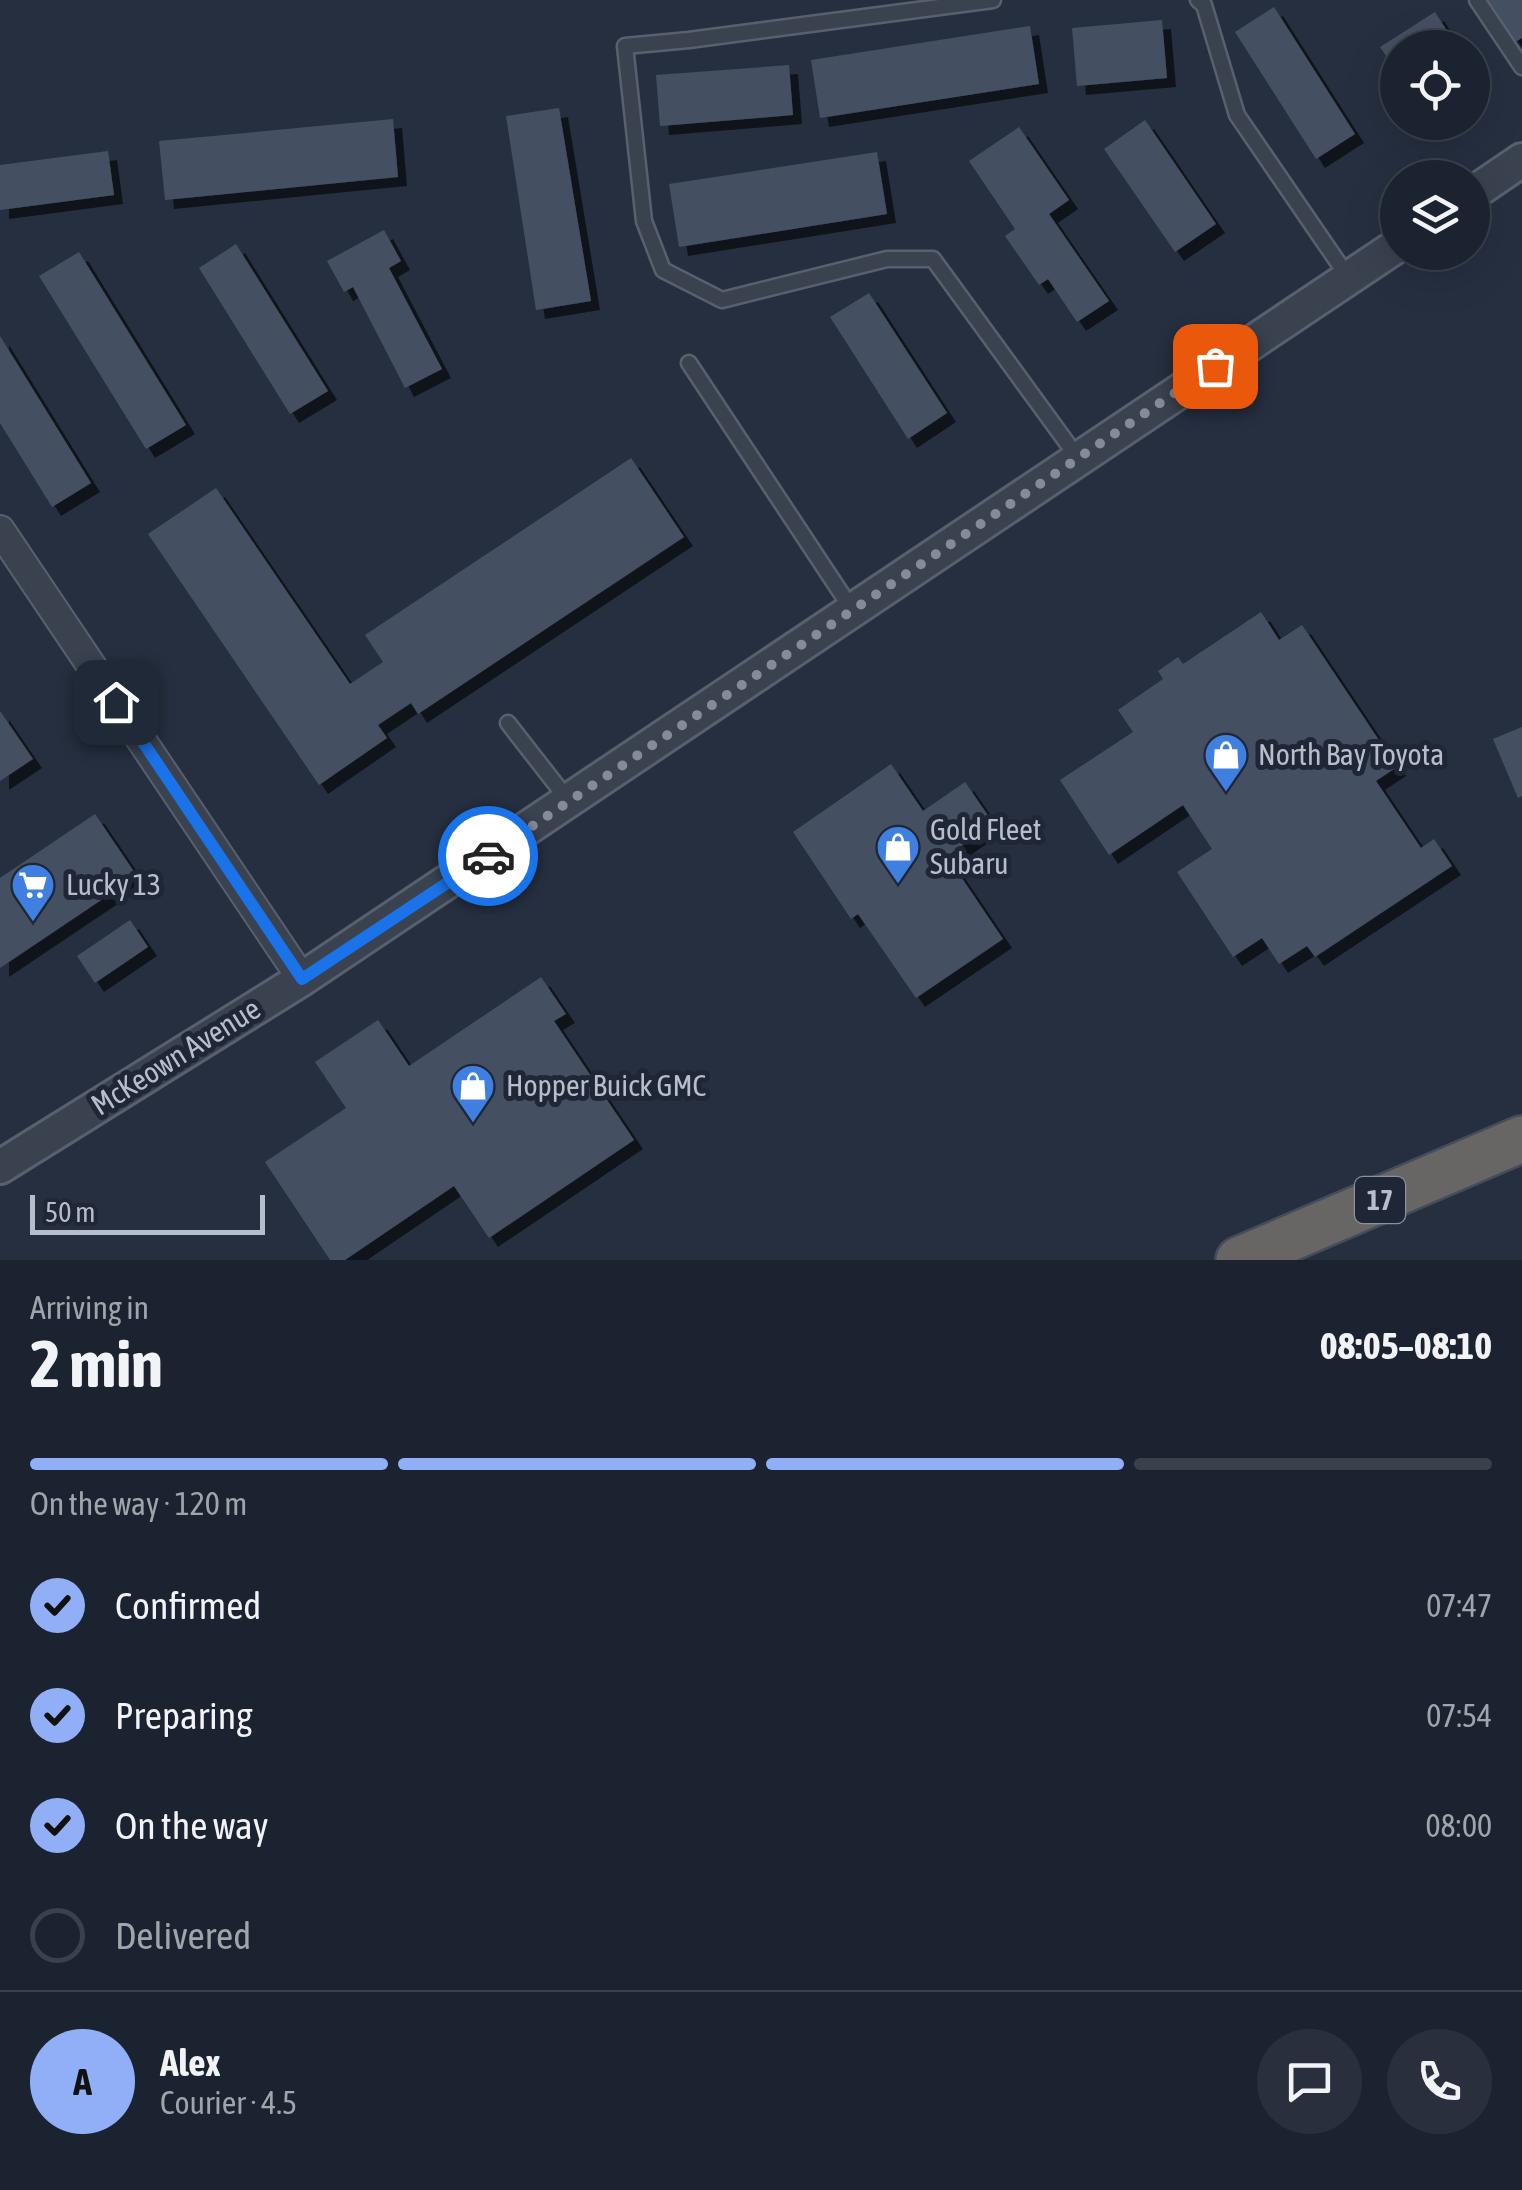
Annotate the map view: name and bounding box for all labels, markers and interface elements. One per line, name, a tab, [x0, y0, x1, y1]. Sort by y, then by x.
map controls	[1380, 30, 1490, 270]
button: locate	[1380, 30, 1490, 140]
button: layers	[1380, 160, 1490, 270]
pin	[1173, 324, 1258, 409]
icon: bag	[1188, 339, 1243, 394]
pin	[74, 660, 159, 745]
icon: home	[89, 675, 144, 730]
shop icon: North Bay Toyota	[1203, 732, 1249, 793]
place label: North Bay Toyota	[1258, 737, 1444, 771]
courier	[438, 806, 538, 906]
place label: Gold Fleet Subaru	[930, 812, 1041, 880]
shop icon: Gold Fleet Subaru	[875, 824, 921, 885]
icon: car	[461, 829, 516, 884]
supermarket icon: Lucky 13	[10, 862, 56, 923]
place label: Lucky 13	[66, 867, 161, 901]
street label: McKeown Avenue	[85, 991, 266, 1121]
shop icon: Hopper Buick GMC	[450, 1063, 496, 1124]
place label: Hopper Buick GMC	[506, 1068, 706, 1102]
road number: 17	[1355, 1177, 1405, 1223]
scale bar	[30, 1190, 265, 1234]
text: 50 m	[45, 1196, 95, 1228]
text: Arriving in	[30, 1289, 149, 1326]
text: 08:05–08:10	[1320, 1324, 1492, 1367]
text: 2 min	[30, 1326, 163, 1401]
text: On the way · 120 m	[30, 1485, 247, 1522]
icon: check	[30, 1578, 85, 1633]
text: Confirmed	[115, 1584, 261, 1627]
text: 07:47	[1426, 1587, 1492, 1624]
icon: check	[30, 1688, 85, 1743]
text: Preparing	[115, 1694, 253, 1737]
text: 07:54	[1426, 1697, 1492, 1734]
icon: check	[30, 1798, 85, 1853]
text: On the way	[115, 1804, 268, 1847]
text: 08:00	[1426, 1807, 1492, 1844]
text: Delivered	[115, 1914, 251, 1957]
button: chat	[1257, 2029, 1362, 2134]
button: phone	[1387, 2029, 1492, 2134]
text: Alex	[160, 2041, 221, 2084]
text: A	[73, 2060, 92, 2103]
text: Courier · 4.5	[160, 2084, 297, 2121]

